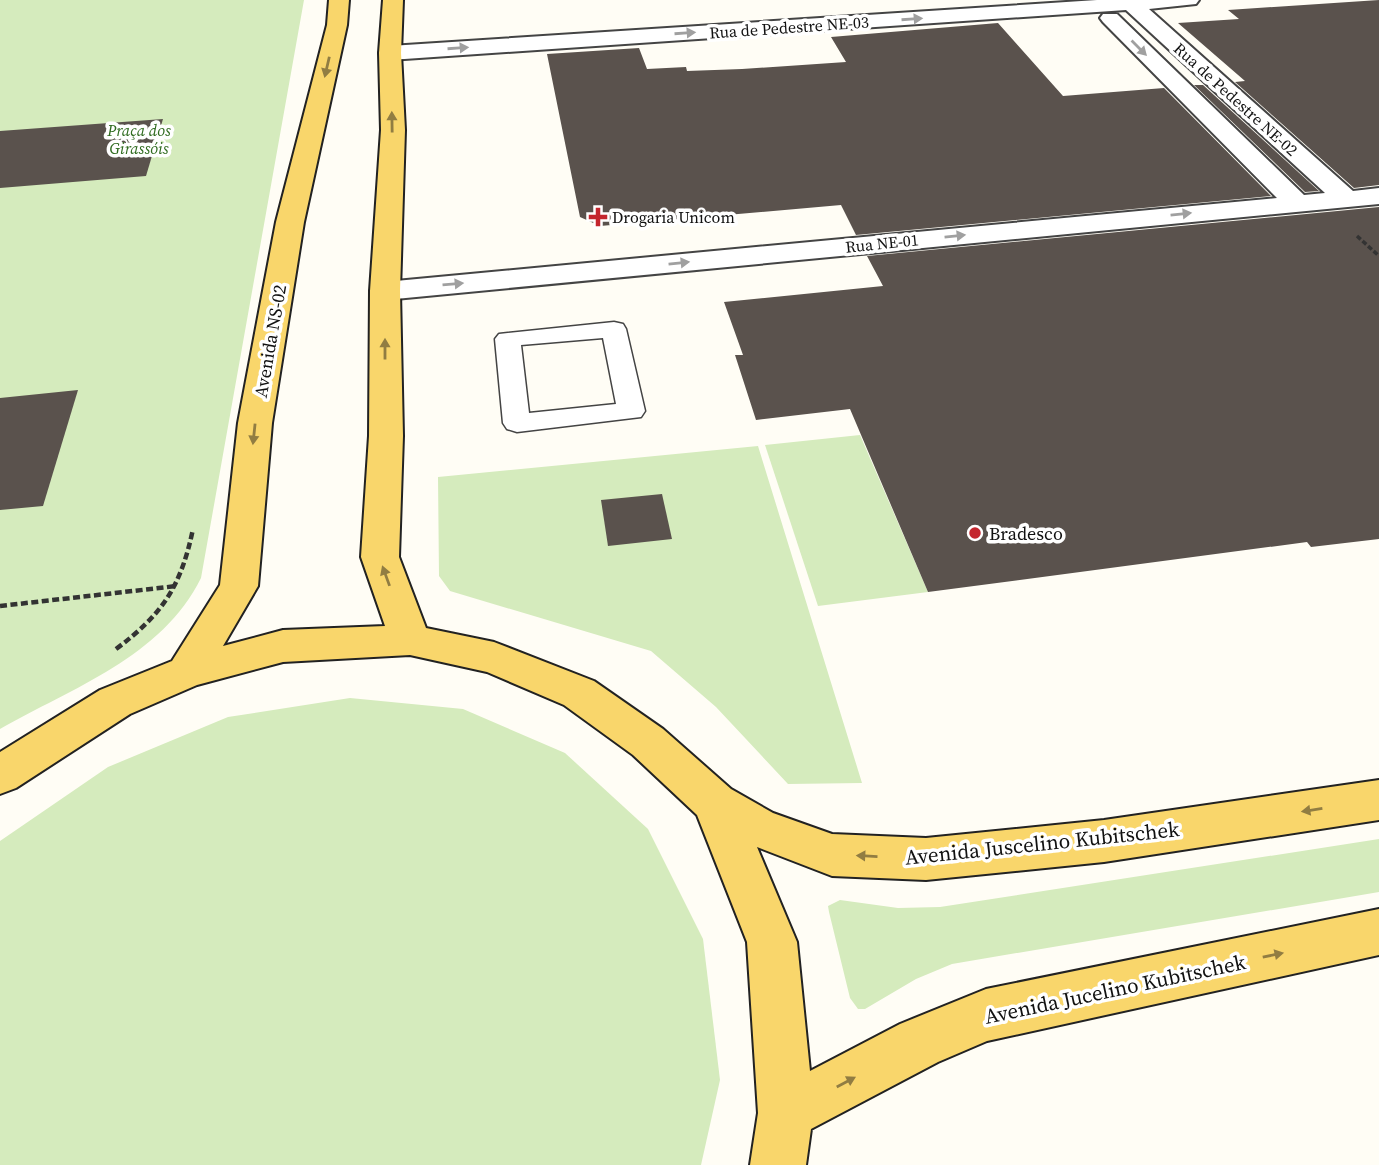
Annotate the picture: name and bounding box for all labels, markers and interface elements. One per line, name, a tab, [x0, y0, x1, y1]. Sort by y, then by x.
street label: Rua de Pedestre NE-03	[709, 10, 869, 44]
one-way arrow	[901, 13, 923, 24]
one-way arrow	[674, 28, 696, 39]
street label: Rua de Pedestre NE-02	[1169, 37, 1303, 161]
one-way arrow	[1131, 39, 1148, 56]
one-way arrow	[447, 42, 469, 53]
one-way arrow	[321, 56, 332, 78]
one-way arrow	[387, 111, 398, 133]
park label: Praça dos Girassóis	[106, 119, 171, 159]
place label: Drogaria Unicom	[612, 206, 735, 228]
one-way arrow	[1170, 208, 1192, 219]
marker: Drogaria Unicom	[590, 209, 606, 225]
street label: Rua NE-01	[844, 228, 920, 258]
one-way arrow	[944, 230, 966, 241]
one-way arrow	[669, 257, 691, 268]
one-way arrow	[442, 278, 464, 289]
street label: Avenida NS-02	[248, 283, 292, 399]
one-way arrow	[379, 338, 391, 360]
one-way arrow	[249, 423, 260, 445]
place label: Bradesco	[989, 521, 1063, 546]
marker: Bradesco	[967, 525, 983, 541]
one-way arrow	[381, 565, 392, 586]
one-way arrow	[1300, 805, 1322, 816]
street label: Avenida Juscelino Kubitschek	[903, 814, 1181, 872]
one-way arrow	[856, 851, 878, 862]
street label: Avenida Jucelino Kubitschek	[982, 947, 1249, 1031]
one-way arrow	[1262, 949, 1284, 960]
one-way arrow	[836, 1076, 856, 1087]

